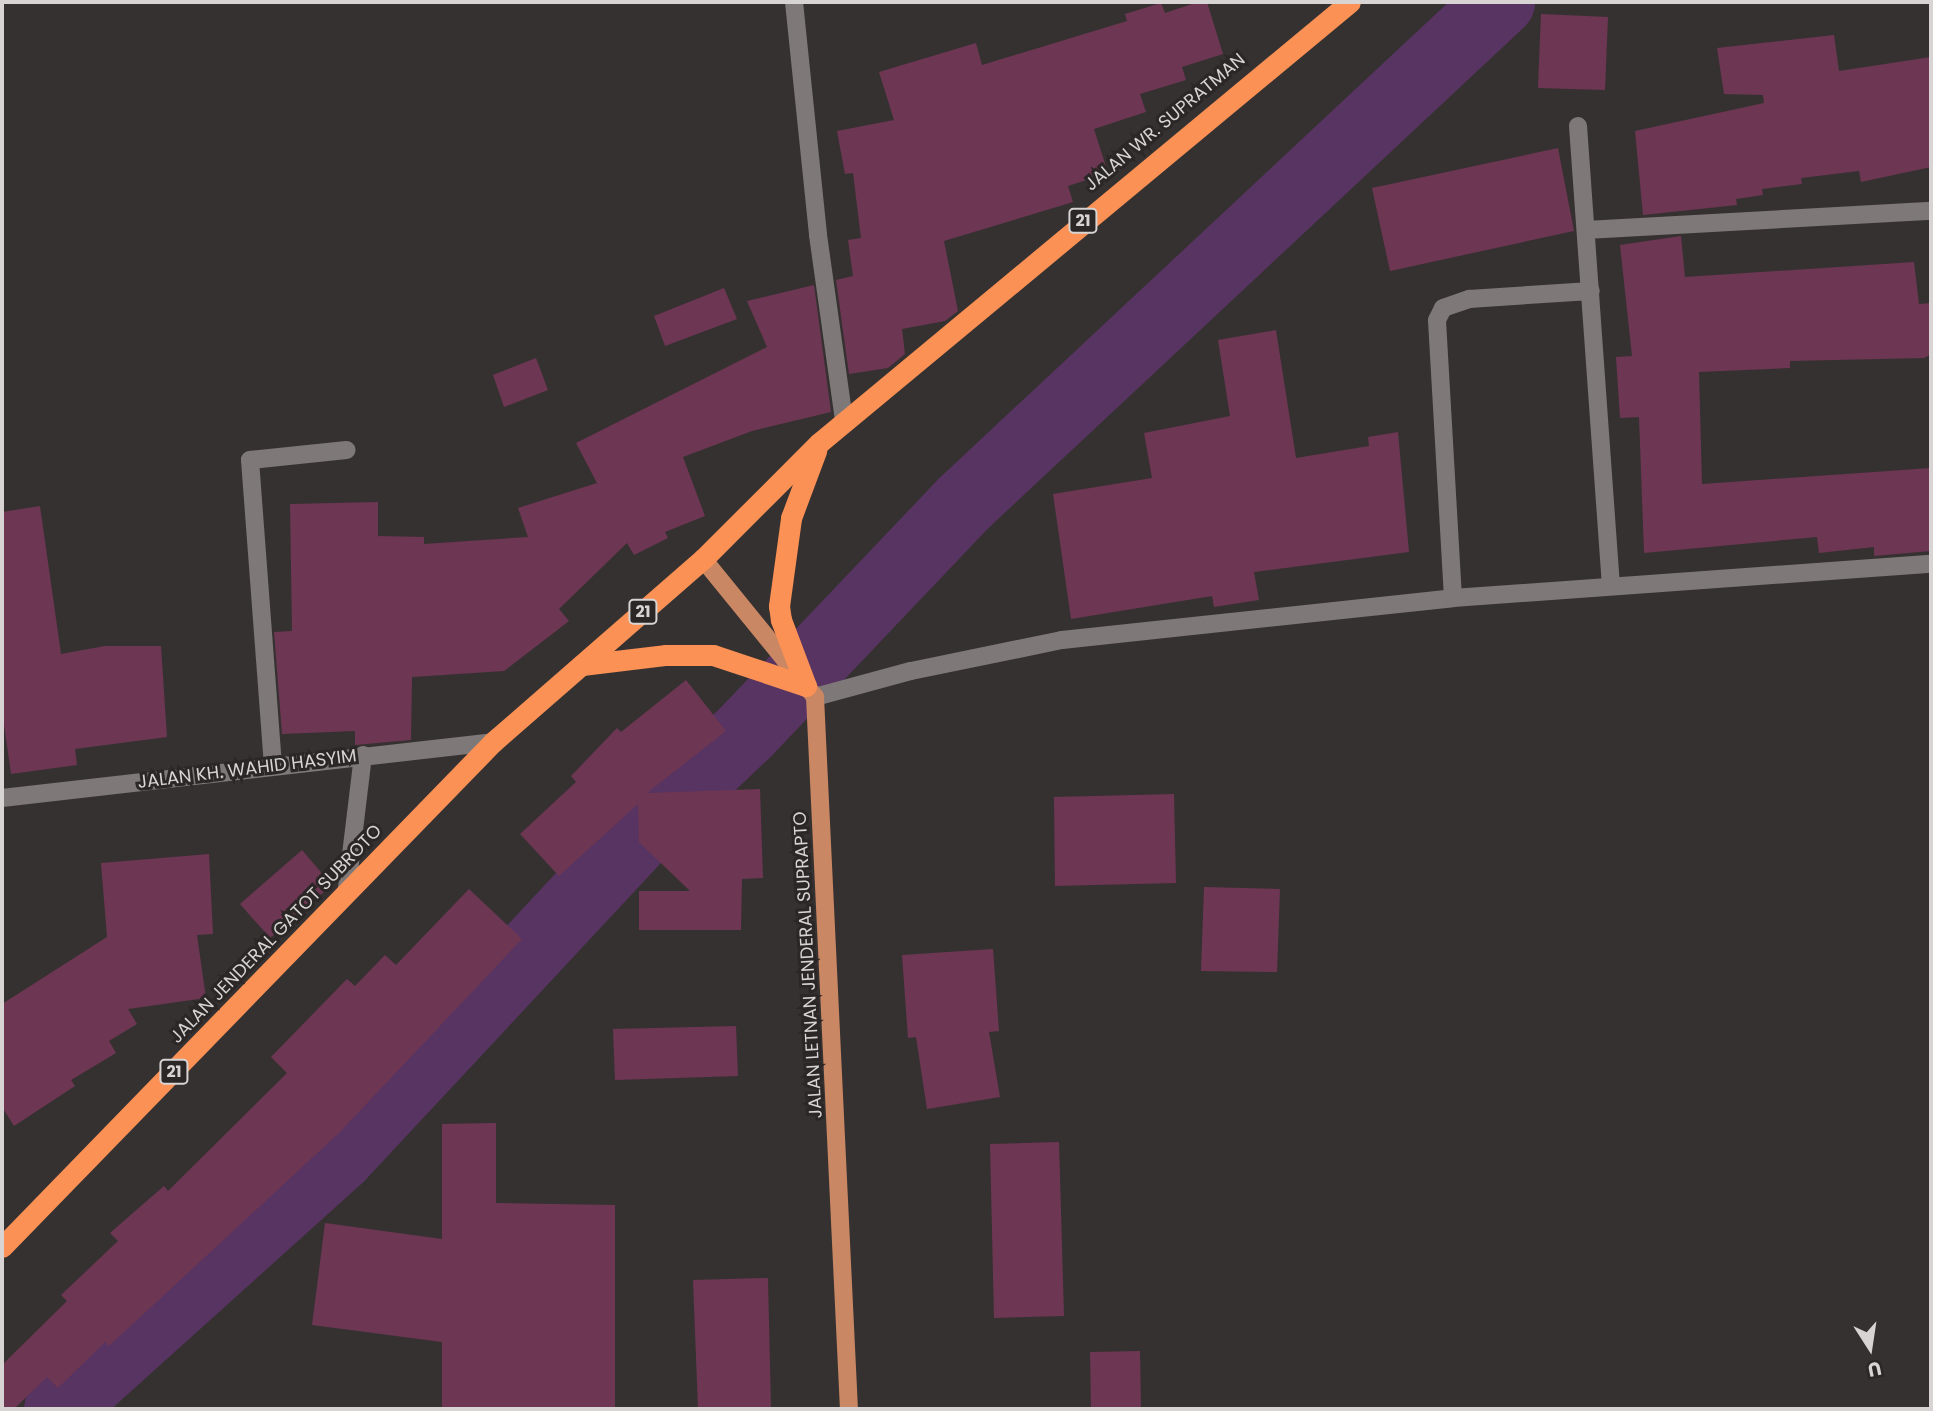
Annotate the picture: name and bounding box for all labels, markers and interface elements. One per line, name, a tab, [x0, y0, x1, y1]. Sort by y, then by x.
street label: JALAN WR. SUPRATMAN	[1081, 49, 1249, 195]
road number: 21	[1067, 209, 1099, 234]
road number: 21	[627, 600, 659, 624]
street label: JALAN KH. WAHID HASYIM	[136, 745, 358, 793]
street label: JALAN LETNAN JENDERAL SUPRAPTO	[789, 811, 827, 1119]
street label: JALAN JENDERAL GATOT SUBROTO	[166, 820, 386, 1048]
road number: 21	[158, 1060, 190, 1084]
north arrow	[1835, 1313, 1905, 1383]
text: U	[1865, 1354, 1884, 1384]

